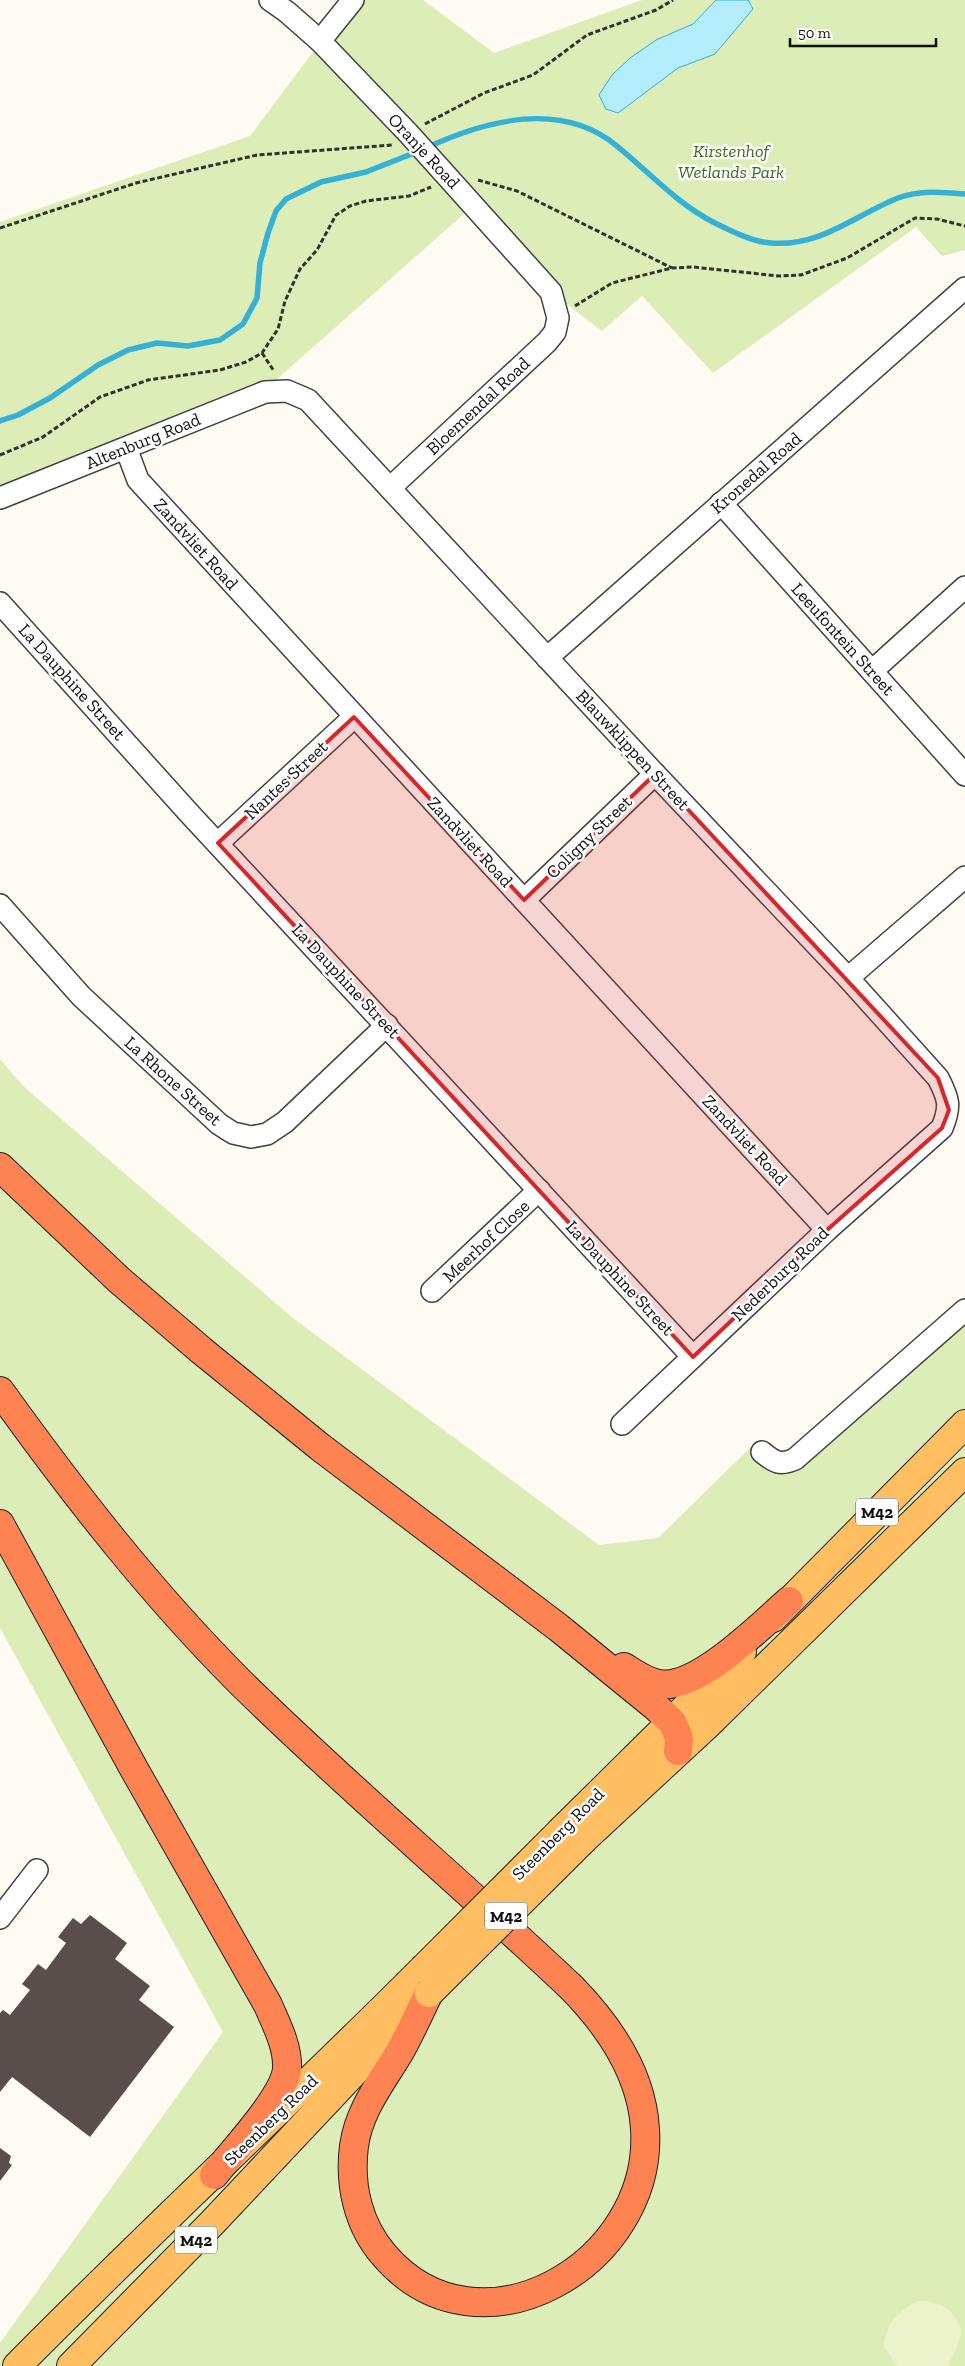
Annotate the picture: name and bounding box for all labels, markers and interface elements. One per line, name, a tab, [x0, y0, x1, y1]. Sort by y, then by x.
scale bar	[790, 15, 936, 47]
text: 50 m	[798, 24, 831, 42]
street label: Oranje Road	[383, 109, 465, 193]
park label: Kirstenhof Wetlands Park	[678, 140, 784, 183]
street label: Bloemendal Road	[422, 352, 534, 460]
street label: Altenburg Road	[82, 408, 204, 474]
street label: Kronedal Road	[706, 427, 806, 518]
street label: Zandvliet Road	[149, 494, 243, 594]
street label: Leeufontein Street	[787, 578, 900, 700]
street label: La Dauphine Street	[14, 619, 130, 745]
street label: Blauwklippen Street	[571, 685, 695, 815]
street label: Nantes Street	[240, 735, 333, 824]
street label: Coligny Street	[542, 790, 637, 883]
street label: Zandvliet Road	[422, 792, 518, 892]
street label: La Dauphine Street	[287, 919, 405, 1043]
street label: La Rhone Street	[120, 1032, 226, 1131]
street label: Zandvliet Road	[697, 1090, 793, 1190]
street label: Meerhof Close	[438, 1195, 534, 1287]
street label: La Dauphine Street	[561, 1216, 679, 1340]
street label: Nederburg Road	[727, 1222, 833, 1326]
road number: M42	[856, 1498, 898, 1525]
street label: Steenberg Road	[507, 1783, 609, 1885]
road number: M42	[485, 1902, 527, 1930]
street label: Steenberg Road	[220, 2070, 323, 2170]
road number: M42	[175, 2226, 217, 2254]

